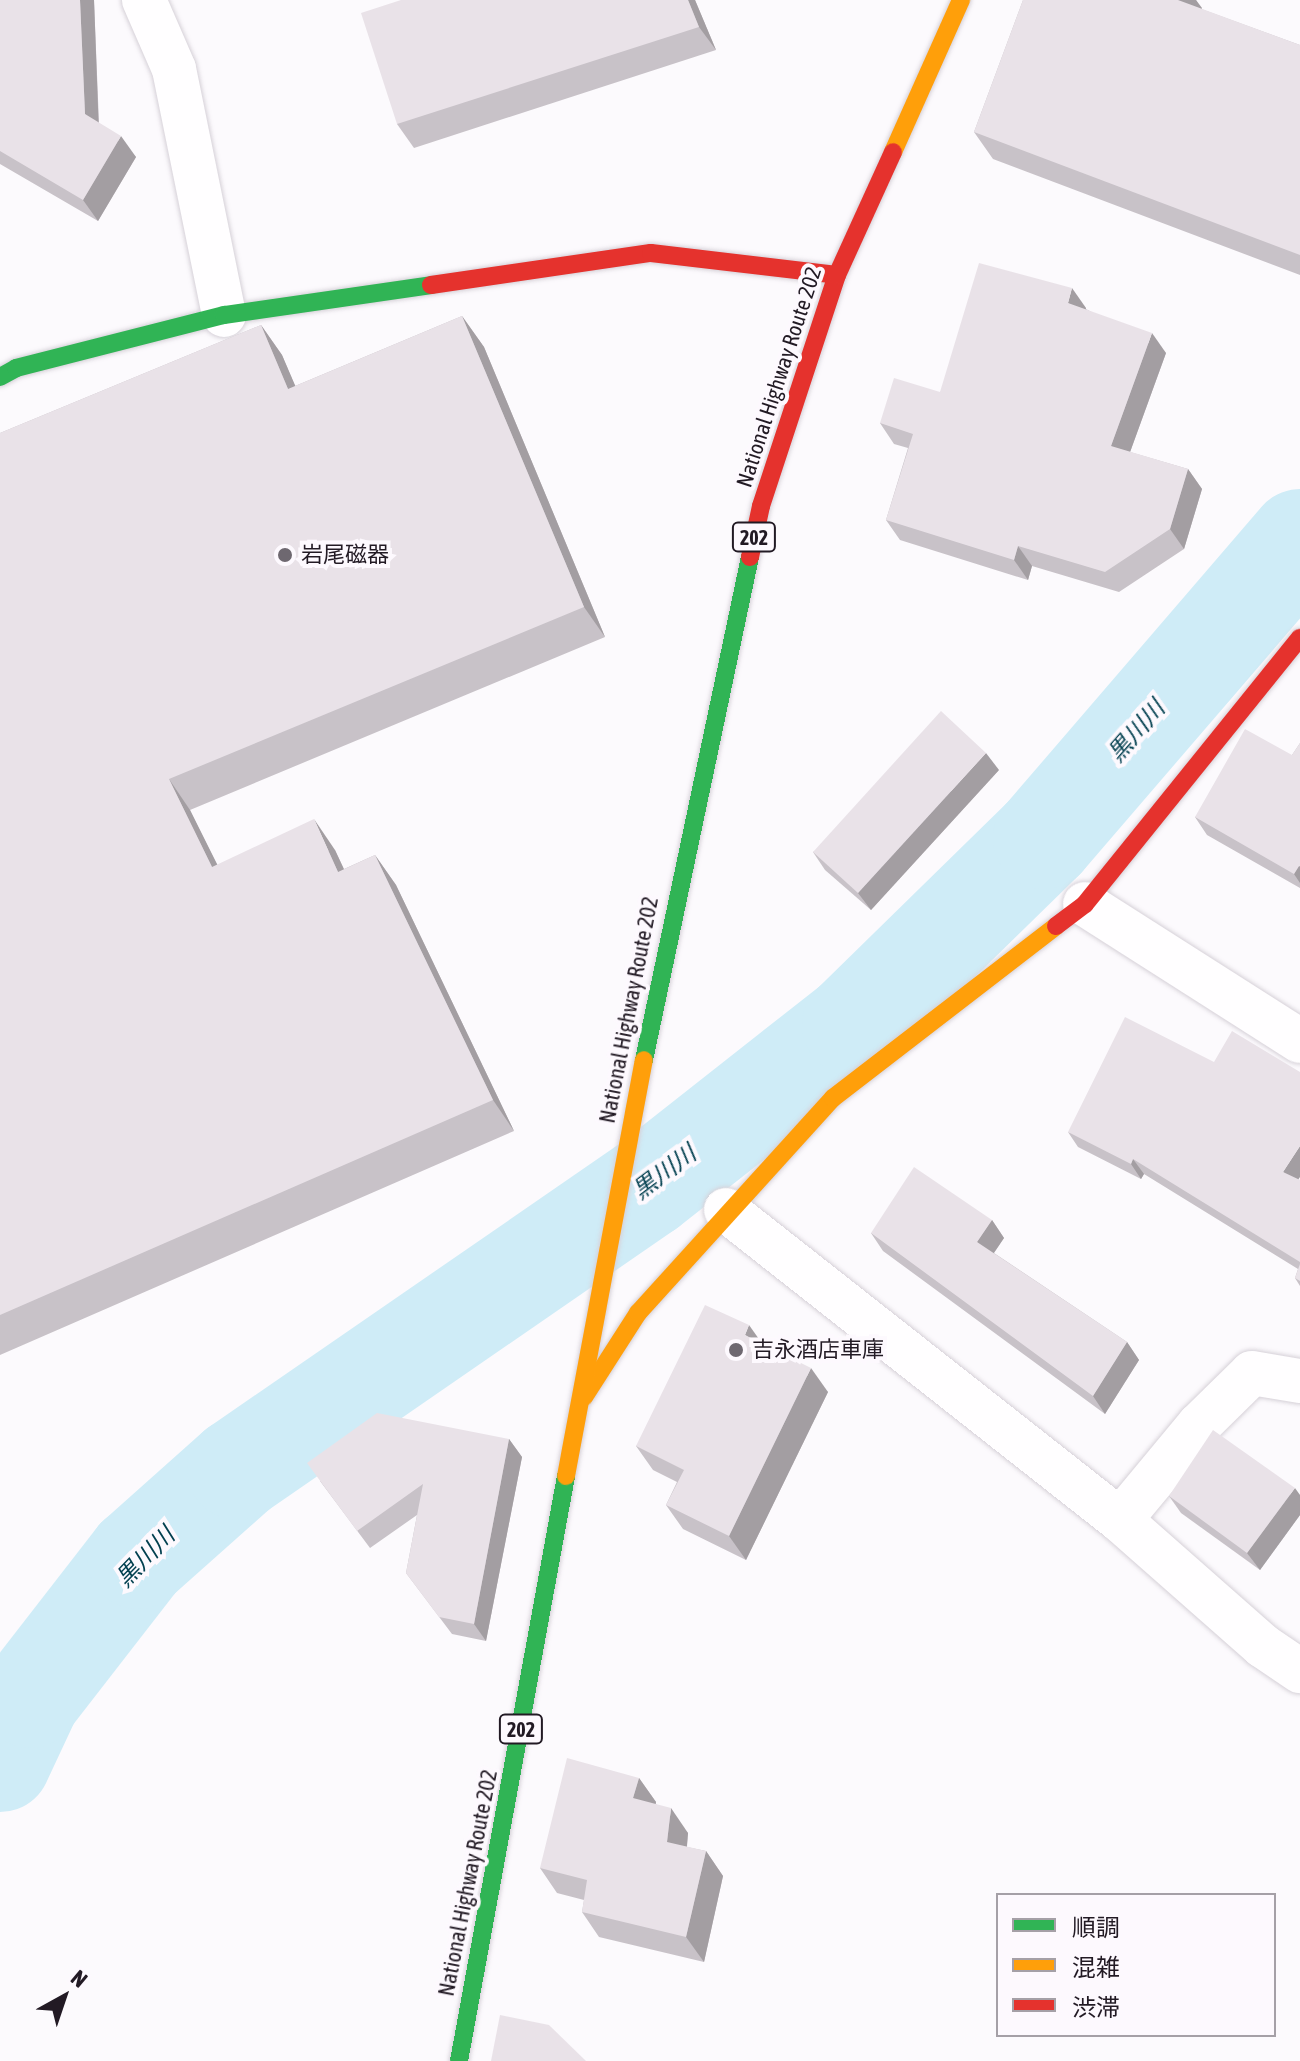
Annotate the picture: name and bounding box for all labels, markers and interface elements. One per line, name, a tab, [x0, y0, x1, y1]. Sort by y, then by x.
street label: National Highway Route 202	[731, 264, 827, 490]
road number: 202	[730, 521, 778, 553]
place label: 岩尾磁器	[301, 542, 389, 568]
marker: 岩尾磁器	[276, 546, 294, 564]
water label: 黒川川	[1102, 694, 1170, 768]
street label: National Highway Route 202	[594, 895, 664, 1125]
water label: 黒川川	[627, 1139, 701, 1205]
place label: 吉永酒店車庫	[752, 1337, 884, 1363]
marker: 吉永酒店車庫	[727, 1341, 745, 1359]
water label: 黒川川	[110, 1521, 180, 1593]
road number: 202	[497, 1713, 545, 1745]
street label: National Highway Route 202	[433, 1768, 503, 1998]
legend	[996, 1893, 1276, 2037]
text: 順調	[1072, 1914, 1120, 1941]
text: 混雑	[1072, 1954, 1120, 1981]
north arrow	[24, 1957, 104, 2037]
text: N	[66, 1964, 93, 1993]
text: 渋滞	[1072, 1994, 1120, 2021]

